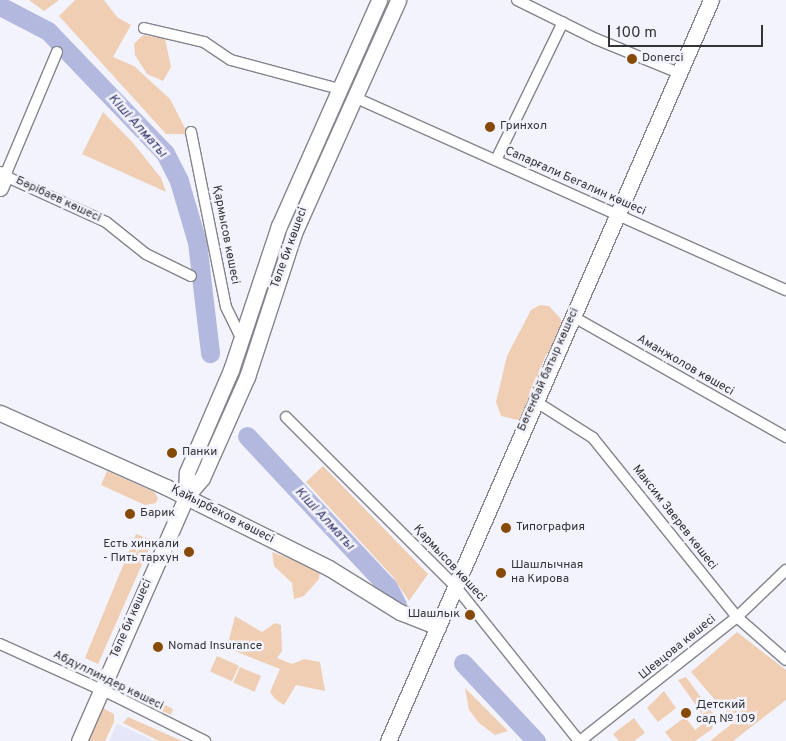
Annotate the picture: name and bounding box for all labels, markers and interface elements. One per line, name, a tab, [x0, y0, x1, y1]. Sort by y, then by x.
scale bar	[611, 15, 766, 47]
text: 100 m	[616, 24, 657, 43]
place label: Donerci	[642, 52, 684, 66]
marker: Donerci	[626, 53, 638, 65]
water label: Кіші Алматы	[104, 90, 170, 162]
place label: Гринхол	[500, 120, 547, 134]
marker: Гринхол	[484, 121, 496, 133]
street label: Сапарғали Бегалин көшесі	[502, 144, 648, 220]
street label: Бәрібаев көшесі	[13, 174, 103, 226]
street label: Қармысов көшесі	[208, 184, 242, 286]
street label: Төле би көшесі	[269, 206, 311, 290]
street label: Бөгенбай батыр көшесі	[515, 306, 583, 434]
street label: Аманжолов көшесі	[634, 332, 736, 400]
place label: Панки	[182, 446, 217, 460]
marker: Панки	[166, 447, 178, 459]
street label: Максим Зверев көшесі	[629, 463, 719, 573]
street label: Қайырбеков көшесі	[168, 483, 276, 547]
water label: Кіші Алматы	[290, 484, 358, 554]
place label: Барик	[140, 507, 175, 521]
marker: Барик	[124, 508, 136, 520]
place label: Типография	[516, 521, 585, 535]
street label: Қармысов көшесі	[409, 522, 489, 606]
marker: Типография	[500, 522, 512, 534]
place label: Есть хинкали - Пить тархун	[103, 538, 179, 566]
marker: Есть хинкали - Пить тархун	[183, 546, 195, 558]
place label: Шашлычная на Кирова	[511, 559, 583, 587]
marker: Шашлычная на Кирова	[495, 567, 507, 579]
street label: Төле би көшесі	[108, 577, 156, 661]
place label: Шашлык	[408, 608, 460, 622]
marker: Шашлык	[464, 609, 476, 621]
street label: Шевцова көшесі	[637, 613, 719, 683]
place label: Nomad Insurance	[168, 640, 262, 654]
marker: Nomad Insurance	[152, 641, 164, 653]
street label: Абдуллиндер көшесі	[50, 648, 166, 714]
place label: Детский сад № 109	[696, 699, 755, 727]
marker: Детский сад № 109	[680, 707, 692, 719]

